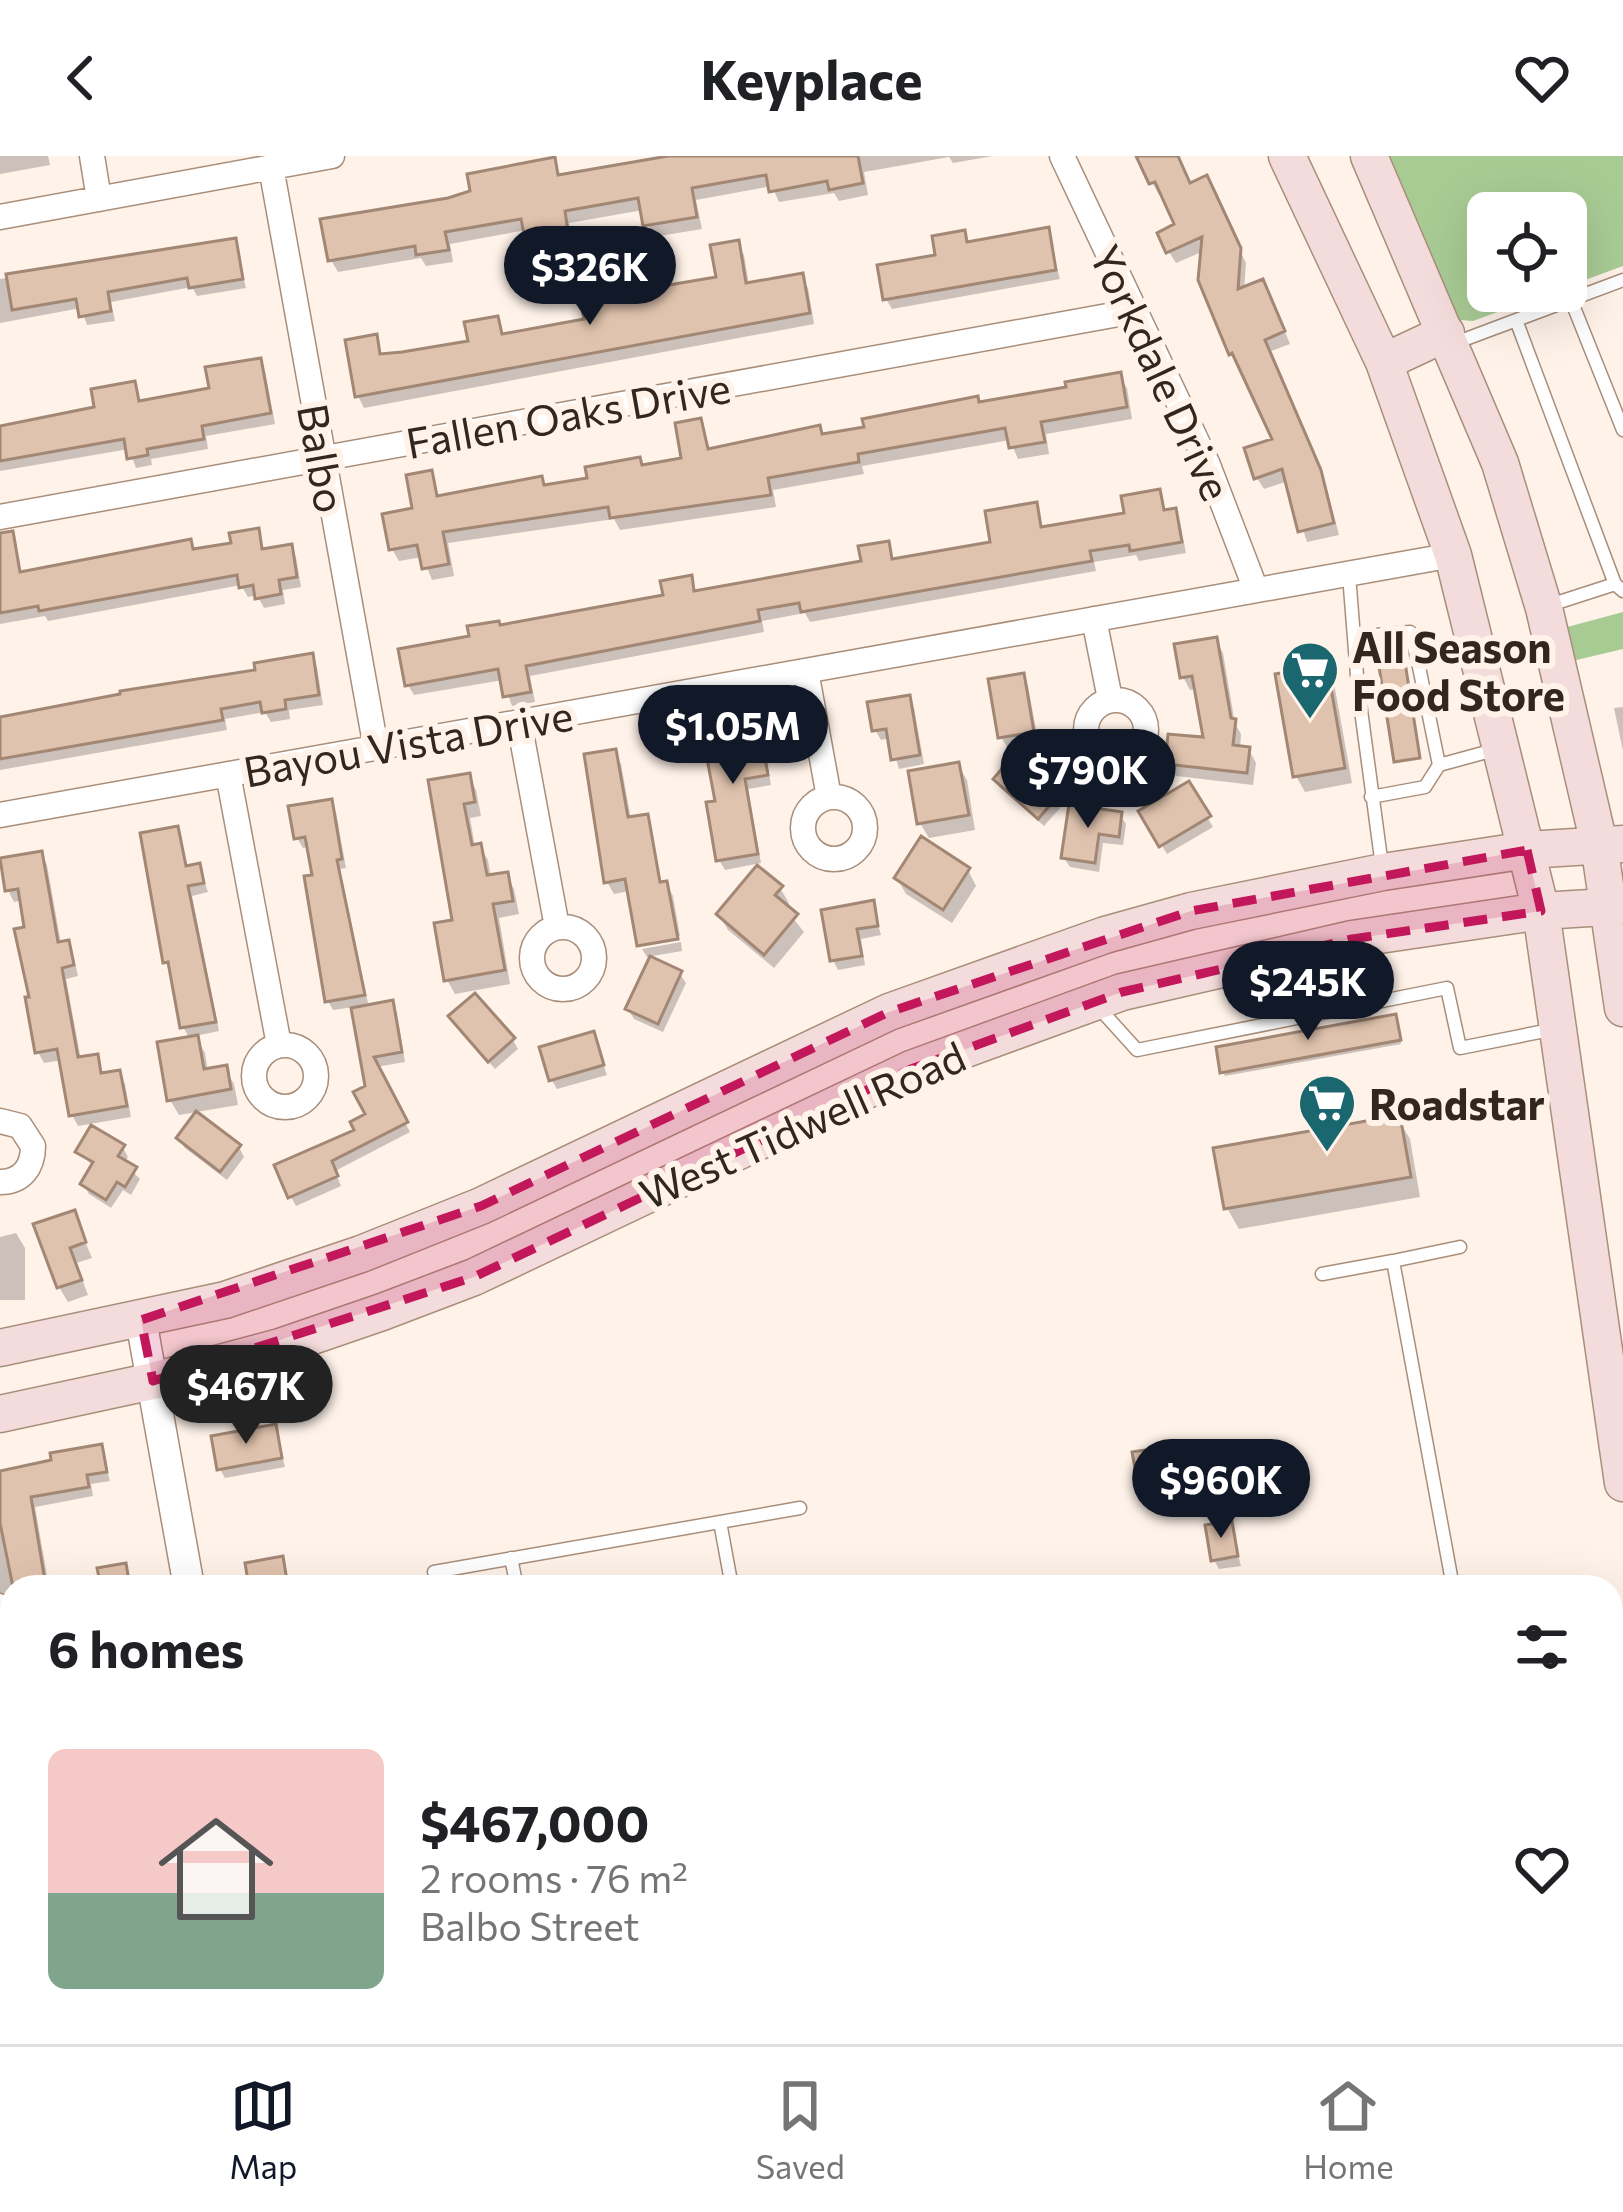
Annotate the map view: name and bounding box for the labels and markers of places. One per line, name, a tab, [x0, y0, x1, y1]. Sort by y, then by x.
pin: $326K	[506, 226, 674, 328]
place label: All Season Food Store	[1352, 620, 1565, 720]
supermarket icon: All Season Food Store	[1279, 639, 1341, 721]
pin: $1.05M	[635, 685, 831, 787]
pin: $790K	[1004, 729, 1172, 831]
pin: $245K	[1224, 941, 1392, 1043]
supermarket icon: Roadstar	[1296, 1072, 1358, 1154]
place label: Roadstar	[1369, 1077, 1545, 1129]
pin: $467K	[162, 1345, 330, 1447]
pin: $960K	[1137, 1439, 1305, 1541]

